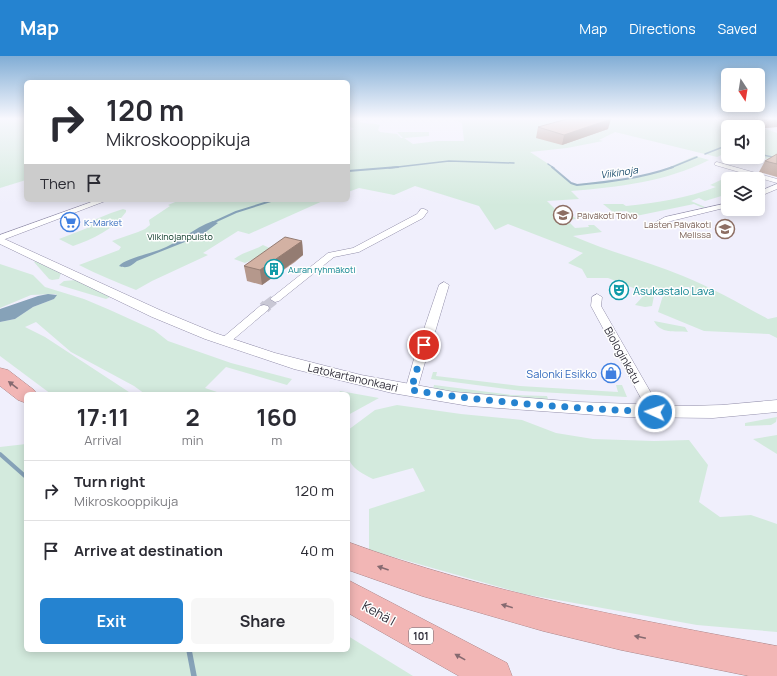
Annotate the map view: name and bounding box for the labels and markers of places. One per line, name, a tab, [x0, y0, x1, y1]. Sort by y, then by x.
school or university icon: Päiväkoti Toivo	[552, 204, 574, 226]
place label: Päiväkoti Toivo	[577, 209, 638, 222]
supermarket icon: K-Market	[59, 211, 81, 233]
place label: K-Market	[84, 216, 123, 229]
place label: Lasten Päiväkoti Melissa	[644, 218, 711, 241]
school or university icon: Lasten Päiväkoti Melissa	[714, 218, 736, 240]
building icon: Auran ryhmäkoti	[263, 258, 285, 280]
place label: Auran ryhmäkoti	[288, 263, 356, 276]
theatre icon: Asukastalo Lava	[608, 279, 630, 301]
place label: Asukastalo Lava	[633, 283, 714, 298]
pin	[407, 328, 441, 362]
shop icon: Salonki Esikko	[600, 362, 622, 384]
place label: Salonki Esikko	[526, 366, 597, 381]

